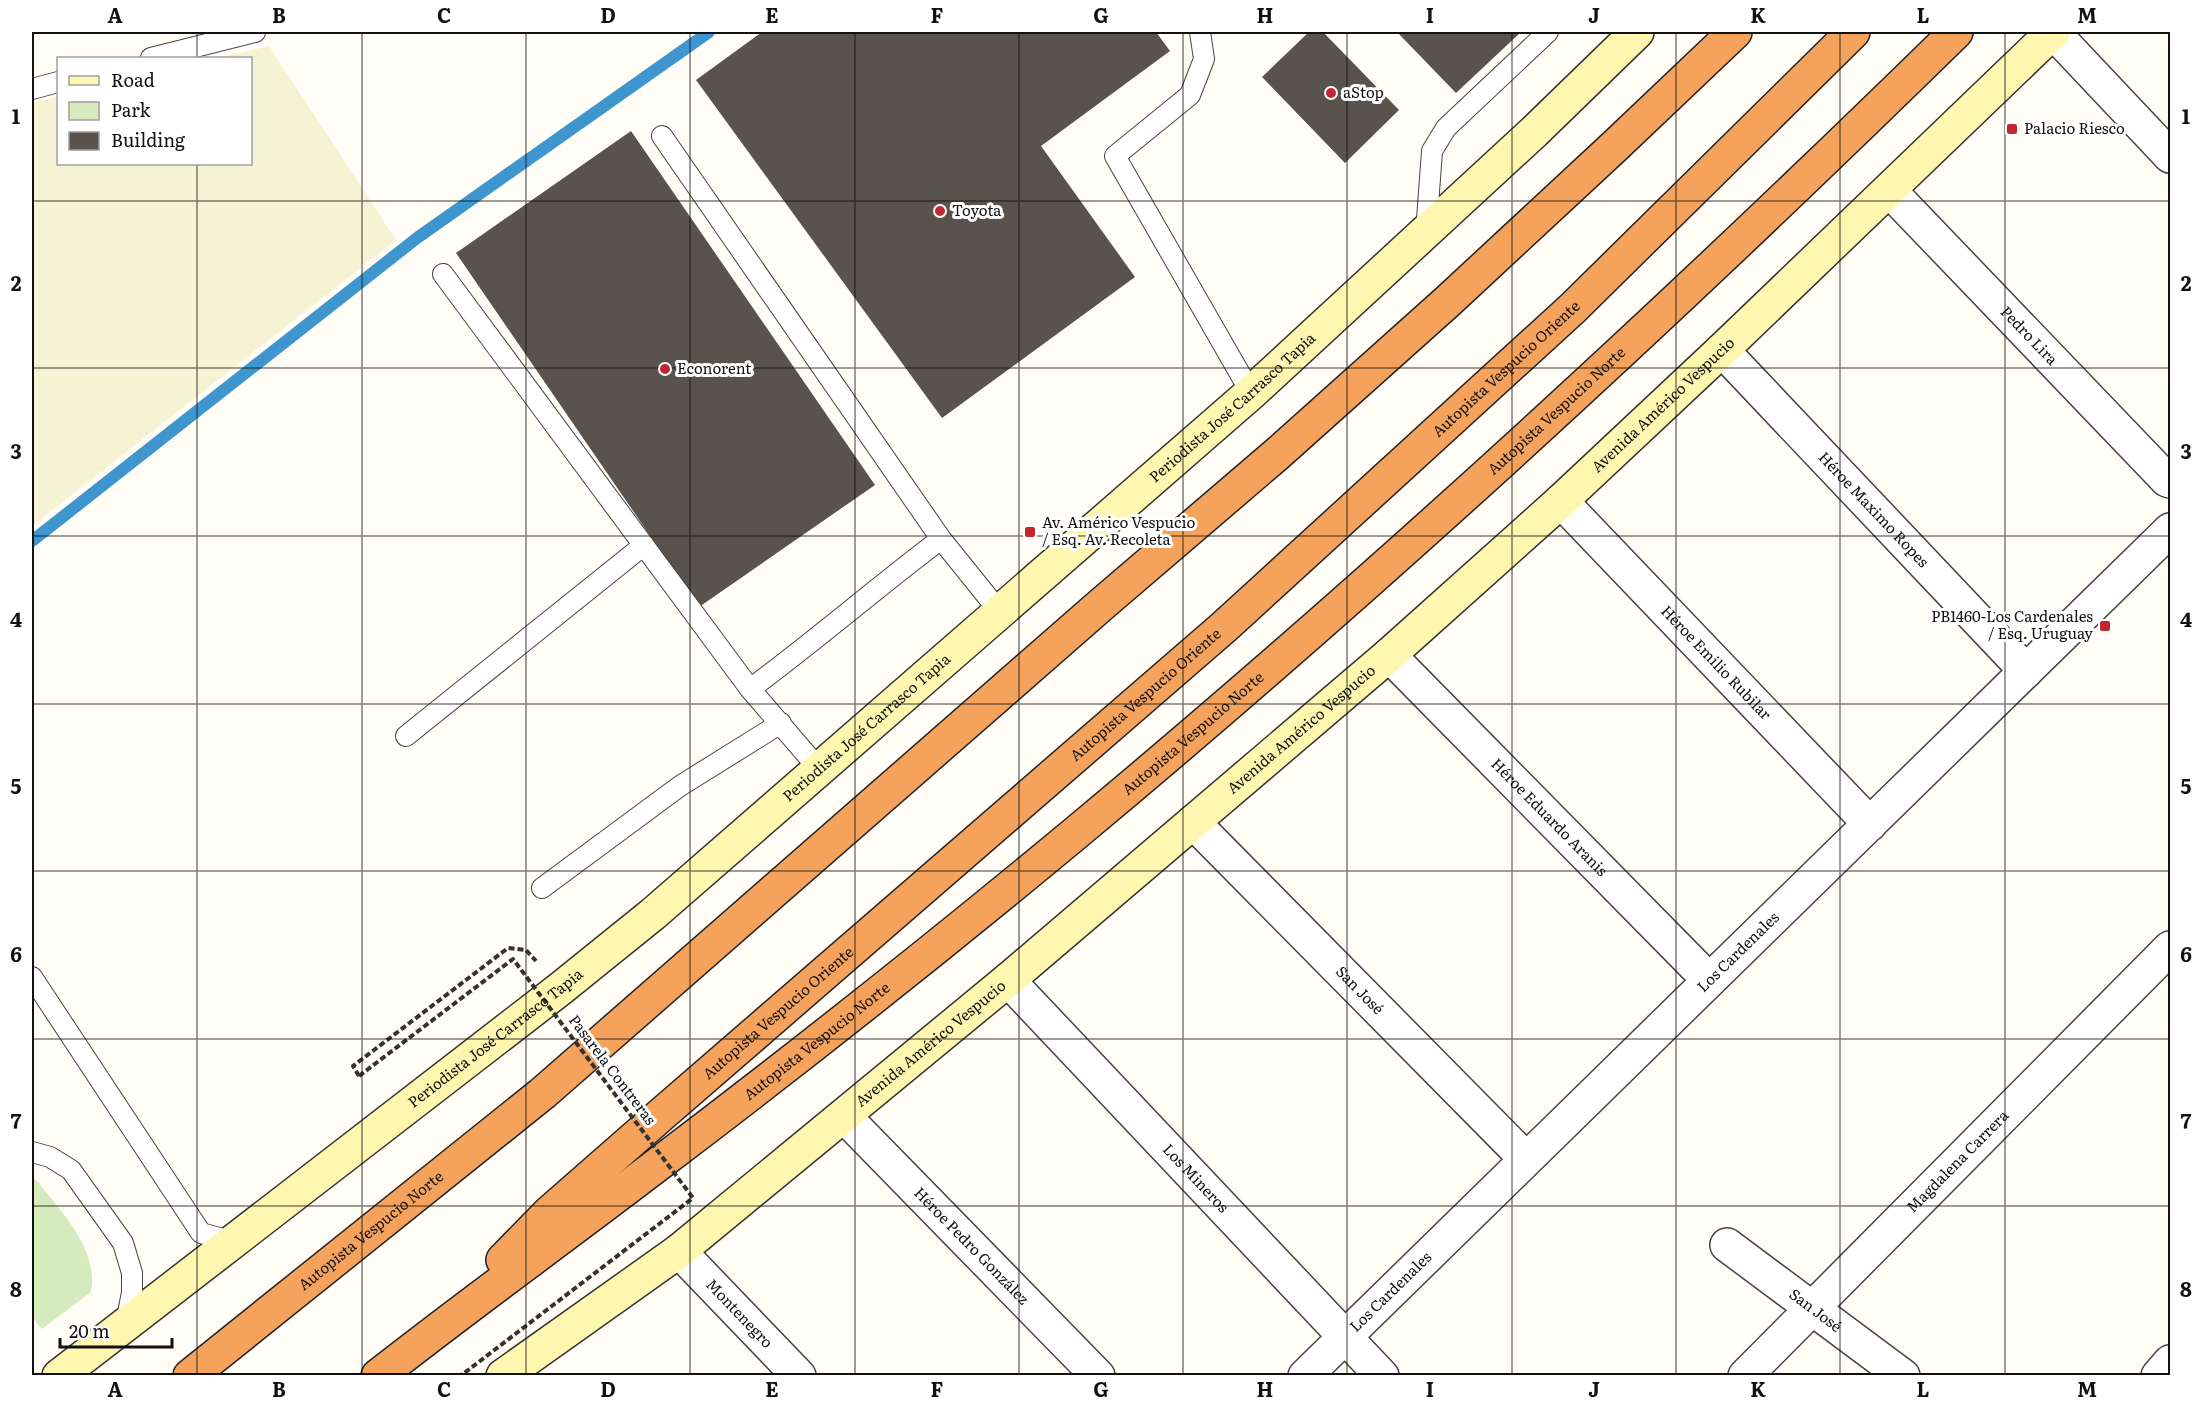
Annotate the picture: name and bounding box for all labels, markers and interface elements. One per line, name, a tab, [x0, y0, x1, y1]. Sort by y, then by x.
text: A	[107, 0, 123, 29]
text: B	[272, 0, 286, 29]
text: C	[437, 0, 451, 29]
text: D	[600, 0, 616, 29]
text: E	[765, 0, 779, 29]
text: F	[931, 0, 944, 29]
text: G	[1093, 0, 1109, 29]
text: H	[1257, 0, 1273, 29]
text: I	[1426, 0, 1434, 29]
text: J	[1588, 0, 1600, 29]
text: K	[1750, 0, 1766, 29]
text: L	[1917, 0, 1930, 29]
text: M	[2077, 0, 2097, 29]
legend	[57, 57, 252, 165]
text: Road	[111, 66, 155, 93]
place label: aStop	[1343, 80, 1384, 103]
marker: aStop	[1324, 86, 1338, 100]
text: Park	[111, 96, 152, 123]
text: 1	[12, 100, 20, 130]
text: 1	[2182, 100, 2190, 130]
place label: Palacio Riesco	[2024, 116, 2125, 139]
marker: Palacio Riesco	[2005, 122, 2019, 136]
text: Building	[111, 126, 186, 153]
place label: Toyota	[952, 198, 1002, 221]
marker: Toyota	[933, 204, 947, 218]
text: 2	[11, 267, 22, 297]
text: 2	[2181, 267, 2192, 297]
street label: Autopista Vespucio Oriente	[1426, 294, 1585, 442]
street label: Pedro Lira	[1996, 300, 2065, 370]
street label: Periodista José Carrasco Tapia	[1143, 326, 1321, 487]
street label: Avenida Américo Vespucio	[1585, 331, 1739, 477]
street label: Autopista Vespucio Norte	[1481, 340, 1630, 480]
place label: Econorent	[677, 356, 751, 379]
marker: Econorent	[658, 362, 672, 376]
text: 3	[10, 435, 22, 465]
text: 3	[2180, 435, 2192, 465]
street label: Héroe Maximo Ropes	[1814, 446, 1935, 572]
place label: Av. Américo Vespucio / Esq. Av. Recoleta	[1042, 510, 1195, 550]
marker: Av. Américo Vespucio / Esq. Av. Recoleta	[1023, 525, 1037, 539]
street label: Héroe Emilio Rubilar	[1656, 599, 1778, 724]
text: 4	[10, 603, 22, 633]
text: 4	[2180, 603, 2192, 633]
place label: PB1460-Los Cardenales / Esq. Uruguay	[1931, 604, 2093, 644]
marker: PB1460-Los Cardenales / Esq. Uruguay	[2098, 619, 2112, 633]
street label: Autopista Vespucio Oriente	[1064, 622, 1225, 766]
street label: Periodista José Carrasco Tapia	[777, 646, 955, 806]
street label: Avenida Américo Vespucio	[1221, 658, 1380, 799]
street label: Autopista Vespucio Norte	[1116, 665, 1268, 800]
street label: Héroe Eduardo Aranis	[1486, 752, 1614, 881]
text: 5	[11, 770, 22, 800]
text: 5	[2181, 770, 2192, 800]
street label: Los Cardenales	[1691, 905, 1784, 997]
text: 6	[10, 938, 22, 968]
text: 6	[2180, 938, 2192, 968]
street label: Autopista Vespucio Oriente	[697, 940, 858, 1084]
street label: San José	[1331, 960, 1390, 1019]
street label: Periodista José Carrasco Tapia	[402, 961, 588, 1113]
street label: Avenida Américo Vespucio	[849, 973, 1010, 1112]
street label: Autopista Vespucio Norte	[738, 975, 894, 1105]
street label: Pasarela Contreras	[564, 1009, 663, 1129]
street label: Magdalena Carrera	[1900, 1103, 2014, 1217]
text: 7	[11, 1105, 22, 1135]
text: 7	[2181, 1105, 2192, 1135]
street label: Los Mineros	[1158, 1138, 1235, 1217]
street label: Autopista Vespucio Norte	[293, 1164, 448, 1295]
street label: Héroe Pedro González	[909, 1181, 1035, 1309]
street label: Los Cardenales	[1343, 1245, 1436, 1337]
text: 8	[10, 1273, 22, 1303]
street label: Montenegro	[701, 1273, 779, 1353]
text: 8	[2180, 1273, 2192, 1303]
street label: San José	[1785, 1282, 1847, 1337]
scale bar	[60, 1311, 172, 1349]
text: 20 m	[69, 1317, 110, 1344]
text: A	[107, 1373, 123, 1403]
text: B	[272, 1373, 286, 1403]
text: C	[437, 1373, 451, 1403]
text: D	[600, 1373, 616, 1403]
text: E	[765, 1373, 779, 1403]
text: F	[931, 1373, 944, 1403]
text: G	[1093, 1373, 1109, 1403]
text: H	[1257, 1373, 1273, 1403]
text: I	[1426, 1373, 1434, 1403]
text: J	[1588, 1373, 1600, 1403]
text: K	[1750, 1373, 1766, 1403]
text: L	[1917, 1373, 1930, 1403]
text: M	[2077, 1373, 2097, 1403]

